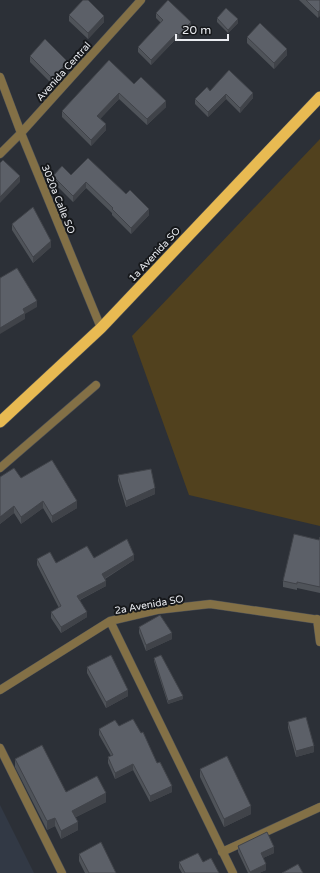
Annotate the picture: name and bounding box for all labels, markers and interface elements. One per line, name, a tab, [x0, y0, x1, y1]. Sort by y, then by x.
scale bar	[176, 16, 228, 42]
text: 20 m	[182, 23, 211, 37]
street label: Avenida Central	[34, 40, 93, 104]
street label: 3020a Calle SO	[39, 163, 77, 236]
street label: 1a Avenida SO	[127, 225, 183, 284]
street label: 2a Avenida SO	[114, 593, 185, 617]

